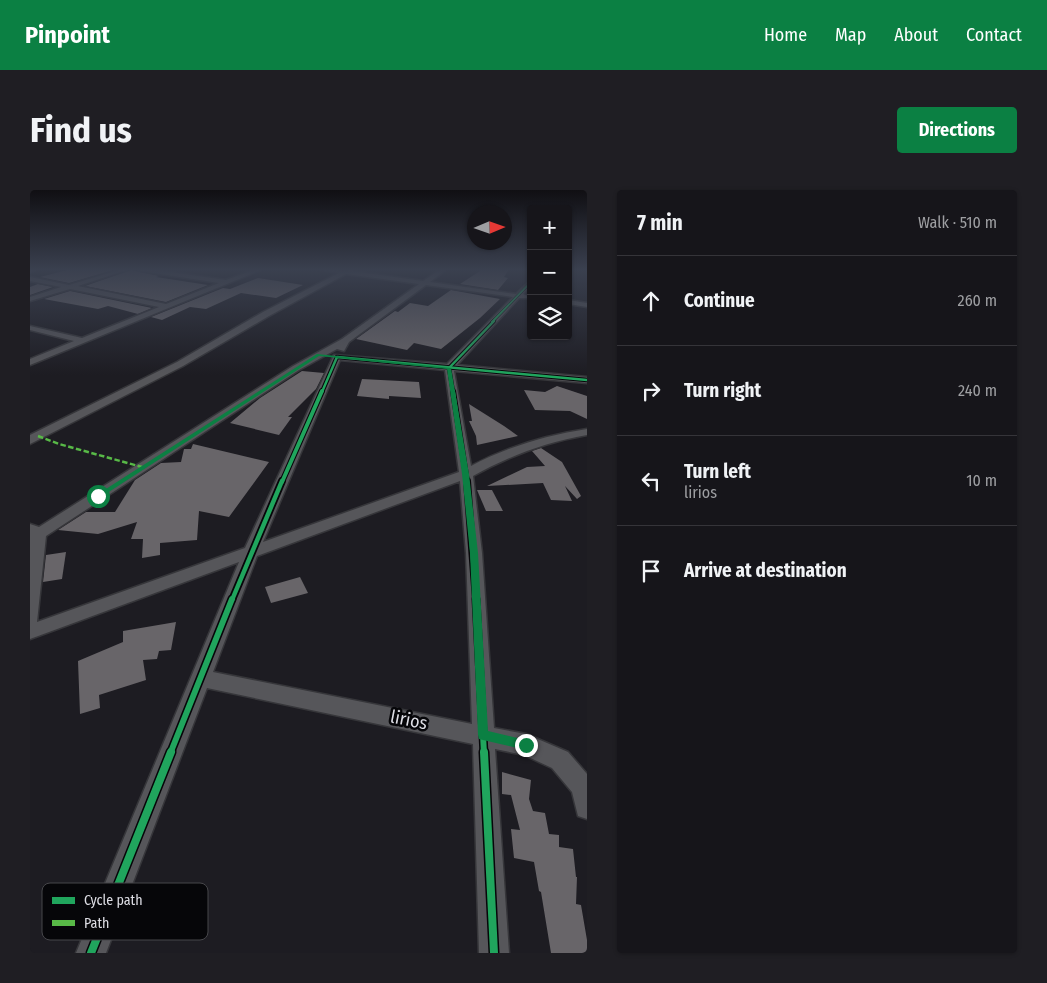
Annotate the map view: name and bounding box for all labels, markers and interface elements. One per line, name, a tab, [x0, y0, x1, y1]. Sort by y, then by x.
text: Pinpoint	[25, 21, 110, 49]
text: Home	[764, 24, 807, 46]
text: Map	[835, 24, 866, 46]
text: About	[894, 24, 938, 46]
text: Contact	[966, 24, 1022, 46]
button: Directions	[897, 107, 1017, 153]
text: Find us	[30, 109, 132, 151]
north arrow	[467, 205, 512, 250]
map controls	[527, 205, 572, 340]
button: +	[527, 205, 572, 250]
text: 7 min	[637, 210, 683, 236]
text: Walk · 510 m	[918, 213, 997, 232]
button: −	[527, 250, 572, 295]
icon: ahead	[637, 287, 665, 315]
text: Continue	[684, 289, 755, 312]
text: 260 m	[958, 291, 997, 310]
button: layers	[527, 295, 572, 340]
icon: right	[637, 377, 665, 405]
text: Turn right	[684, 379, 761, 402]
text: 240 m	[958, 381, 997, 400]
text: Turn left	[684, 460, 751, 483]
icon: left	[637, 467, 665, 495]
text: 10 m	[966, 471, 997, 490]
text: lirios	[684, 483, 717, 502]
route start	[87, 485, 110, 508]
icon: arrive	[637, 557, 665, 585]
text: Arrive at destination	[684, 559, 847, 582]
street label: lirios	[389, 706, 430, 734]
route end	[515, 734, 538, 757]
legend	[42, 883, 208, 940]
text: Cycle path	[84, 892, 143, 909]
text: Path	[84, 915, 109, 932]

